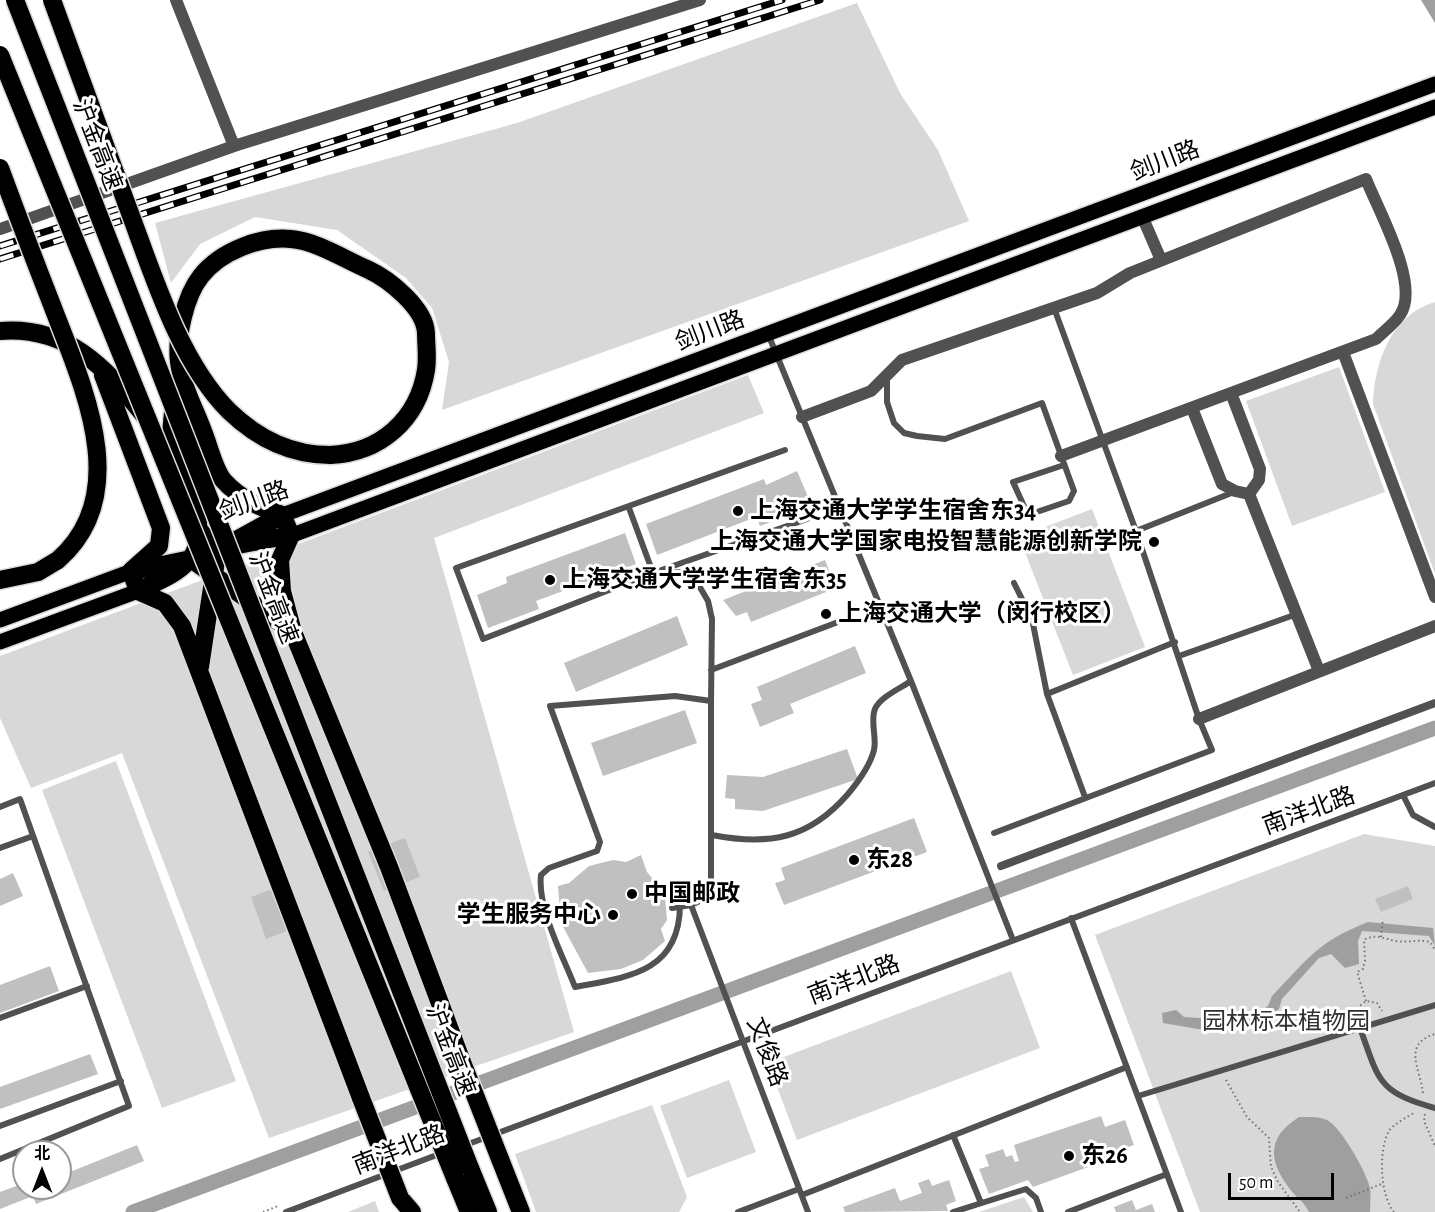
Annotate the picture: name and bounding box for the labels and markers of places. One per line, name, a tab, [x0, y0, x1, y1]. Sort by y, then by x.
place label: 上海交通大学学生宿舍东34	[750, 497, 1036, 525]
marker: 上海交通大学学生宿舍东34	[731, 504, 745, 518]
place label: 上海交通大学国家电投智慧能源创新学院	[710, 528, 1142, 556]
marker: 上海交通大学国家电投智慧能源创新学院	[1147, 535, 1161, 549]
place label: 上海交通大学学生宿舍东35	[562, 566, 847, 594]
marker: 上海交通大学学生宿舍东35	[543, 573, 557, 587]
place label: 上海交通大学（闵行校区）	[838, 600, 1126, 628]
marker: 上海交通大学（闵行校区）	[819, 607, 833, 621]
place label: 东28	[866, 846, 913, 874]
marker: 东28	[847, 853, 861, 867]
place label: 中国邮政	[644, 880, 740, 908]
marker: 中国邮政	[625, 887, 639, 901]
place label: 学生服务中心	[457, 901, 601, 929]
marker: 学生服务中心	[606, 908, 620, 922]
place label: 东26	[1081, 1142, 1128, 1170]
marker: 东26	[1062, 1149, 1076, 1163]

